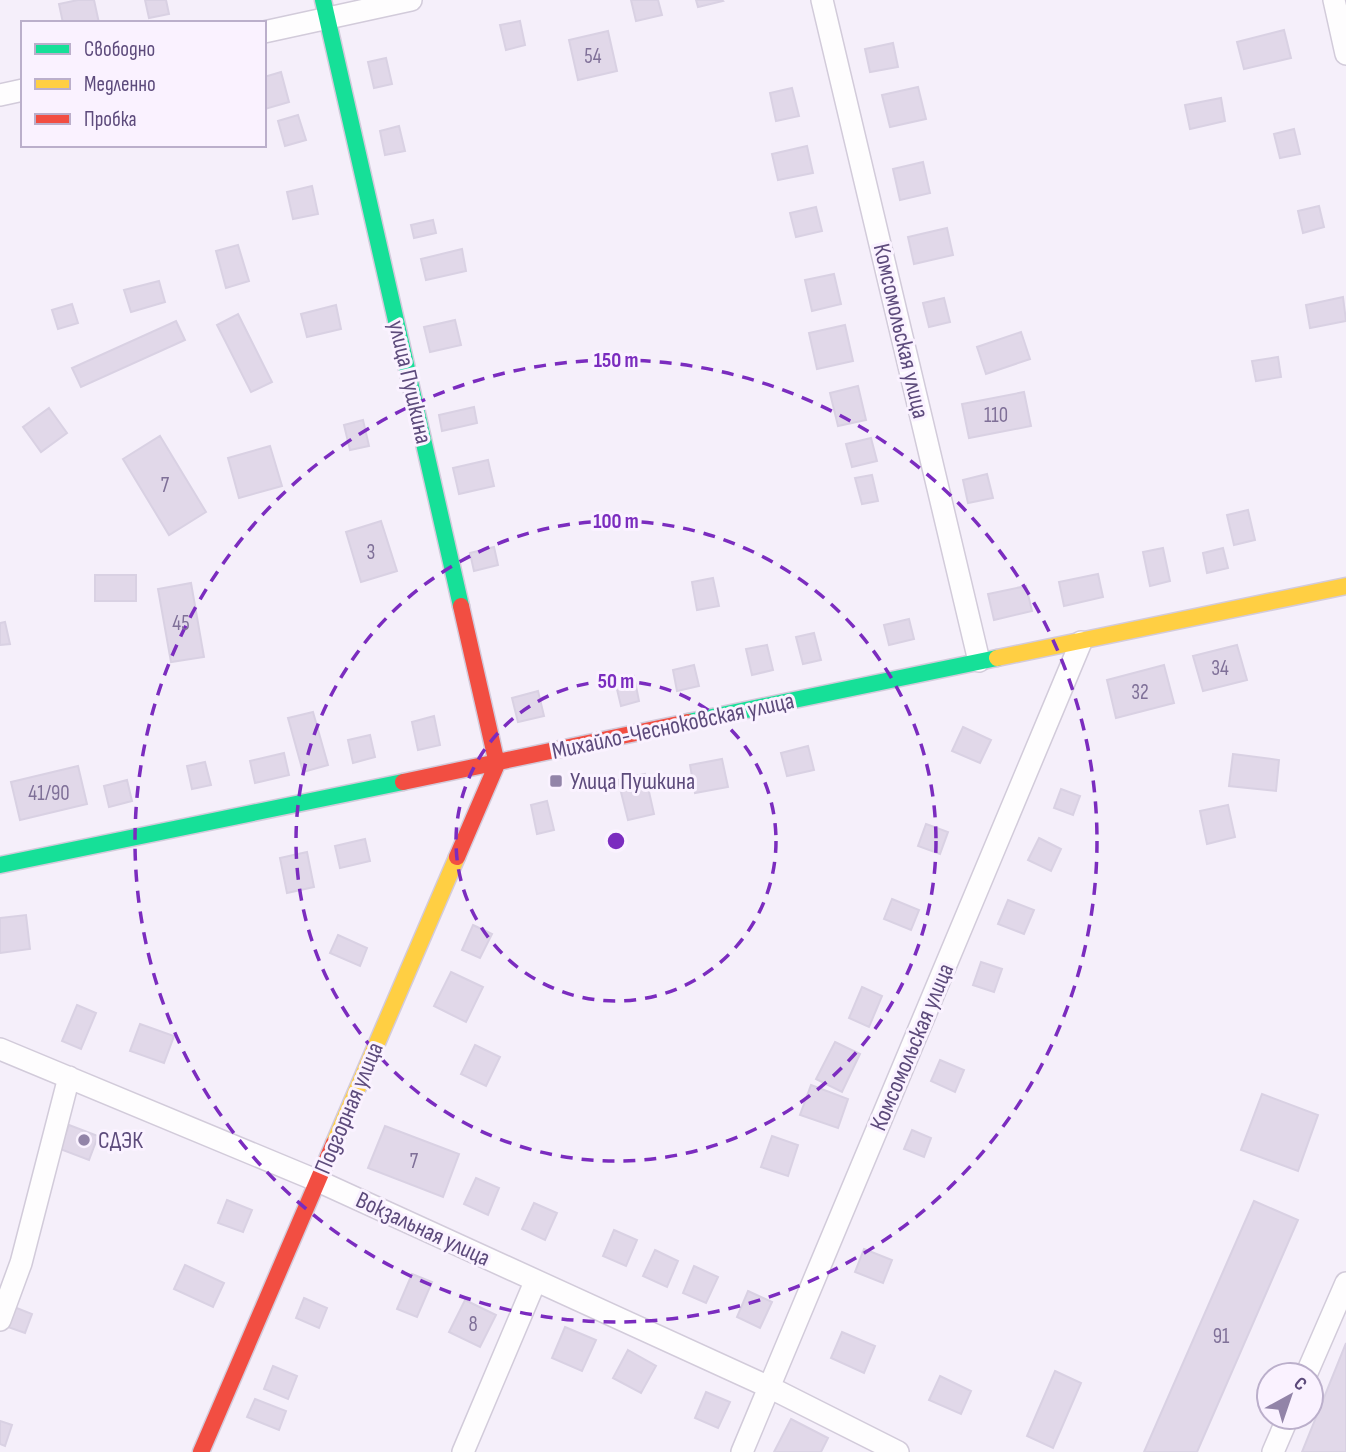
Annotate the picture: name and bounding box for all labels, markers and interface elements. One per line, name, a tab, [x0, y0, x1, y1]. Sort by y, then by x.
legend	[21, 21, 266, 147]
text: Свободно	[84, 37, 155, 62]
house number: 54	[584, 44, 602, 69]
text: Медленно	[84, 72, 156, 97]
text: Пробка	[84, 107, 137, 132]
street label: Комсомольская улица	[867, 241, 935, 421]
street label: улица Пушкина	[382, 318, 438, 446]
text: 150 m	[594, 348, 638, 373]
house number: 110	[984, 403, 1008, 428]
house number: 7	[161, 473, 170, 498]
text: 100 m	[593, 509, 639, 534]
house number: 3	[367, 540, 375, 565]
house number: 45	[172, 611, 190, 636]
house number: 34	[1211, 656, 1229, 681]
text: 50 m	[598, 669, 634, 694]
house number: 32	[1131, 680, 1149, 705]
street label: Михайло-Чесноковская улица	[549, 686, 797, 766]
place label: Улица Пушкина	[570, 767, 695, 796]
marker: Улица Пушкина	[548, 773, 564, 789]
house number: 41/90	[28, 781, 70, 806]
centre of rings	[604, 829, 628, 853]
street label: Комсомольская улица	[864, 959, 960, 1135]
street label: Подгорная улица	[308, 1038, 390, 1178]
place label: СДЭК	[98, 1126, 143, 1155]
marker: СДЭК	[76, 1132, 92, 1148]
house number: 7	[410, 1149, 419, 1174]
street label: Вокзальная улица	[351, 1185, 495, 1273]
house number: 8	[468, 1312, 478, 1337]
house number: 91	[1213, 1324, 1230, 1349]
north arrow	[1255, 1361, 1325, 1431]
text: С	[1289, 1372, 1311, 1396]

